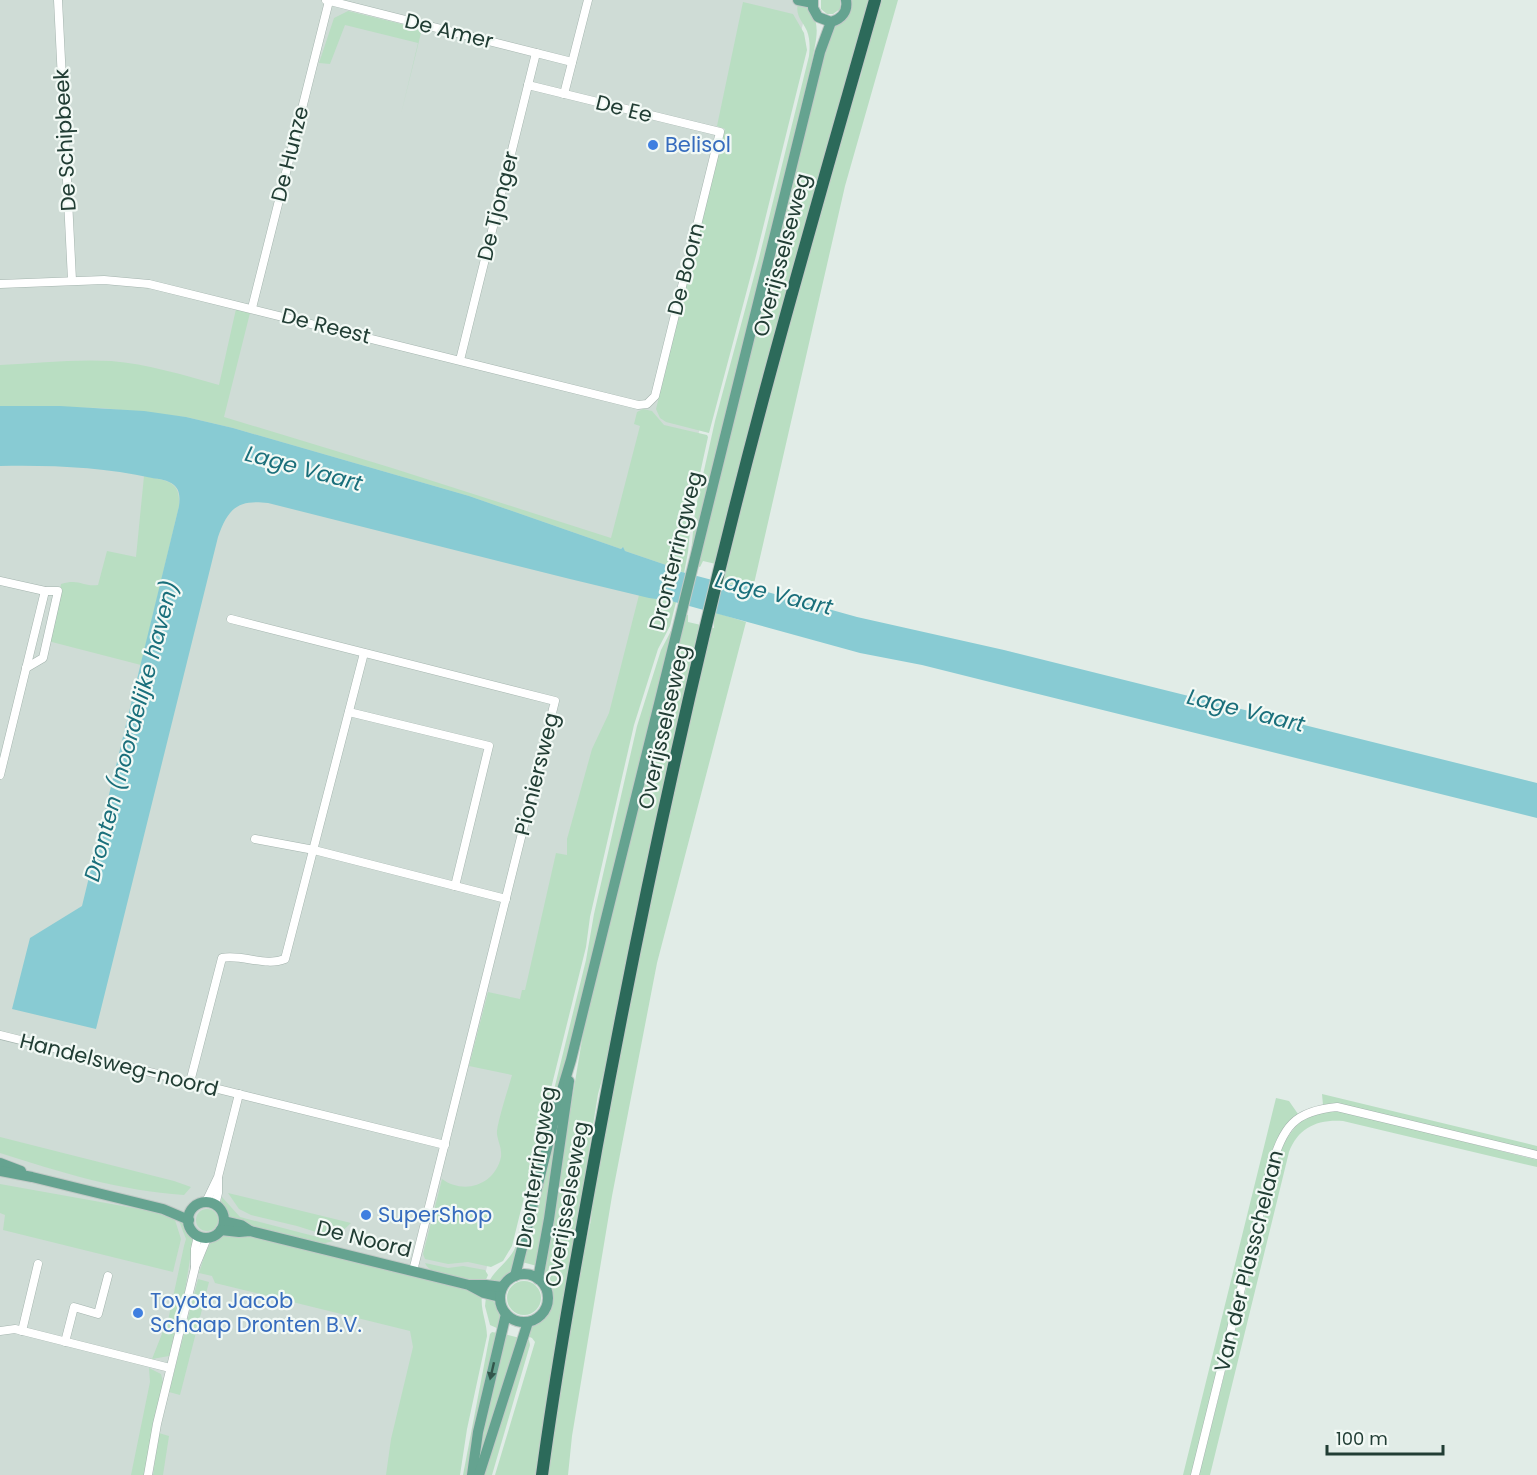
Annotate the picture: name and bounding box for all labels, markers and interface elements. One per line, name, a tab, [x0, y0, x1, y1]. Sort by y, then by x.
street label: De Amer	[402, 6, 497, 56]
street label: De Schipbeek	[46, 68, 83, 212]
street label: De Ee	[593, 88, 655, 130]
street label: De Hunze	[264, 103, 315, 205]
place label: Belisol	[665, 130, 731, 159]
marker: Belisol	[646, 138, 660, 152]
street label: De Tjonger	[470, 148, 525, 264]
street label: Overijsselseweg	[746, 170, 817, 340]
street label: De Boorn	[660, 220, 711, 318]
street label: De Reest	[279, 300, 374, 351]
water label: Lage Vaart	[242, 438, 367, 499]
street label: Dronterringweg	[642, 468, 709, 634]
water label: Lage Vaart	[712, 564, 837, 623]
water label: Dronten (noordelijke haven)	[76, 577, 187, 885]
street label: Overijsselseweg	[630, 642, 697, 812]
water label: Lage Vaart	[1184, 681, 1309, 740]
street label: Pioniersweg	[507, 709, 566, 838]
street label: Handelsweg-noord	[17, 1026, 222, 1103]
street label: Dronterringweg	[508, 1084, 563, 1250]
street label: Overijsselseweg	[538, 1119, 595, 1289]
street label: Van der Plasschelaan	[1207, 1147, 1290, 1375]
place label: SuperShop	[378, 1200, 492, 1229]
marker: SuperShop	[359, 1208, 373, 1222]
street label: De Noord	[313, 1213, 415, 1264]
place label: Toyota Jacob Schaap Dronten B.V.	[150, 1286, 362, 1339]
marker: Toyota Jacob Schaap Dronten B.V.	[131, 1306, 145, 1320]
one-way arrow	[487, 1362, 496, 1381]
scale bar	[1327, 1418, 1442, 1456]
text: 100 m	[1336, 1426, 1388, 1451]

